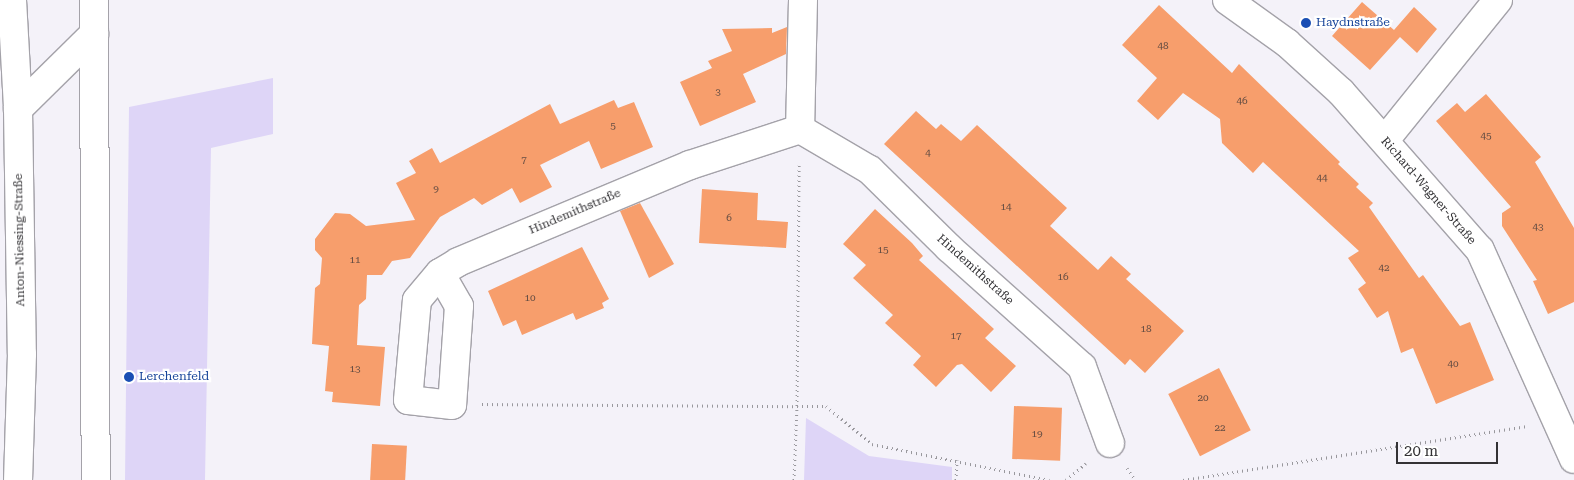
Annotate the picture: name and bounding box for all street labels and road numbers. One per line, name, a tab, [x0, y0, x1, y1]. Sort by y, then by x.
street label: Richard-Wagner-Straße	[1377, 134, 1479, 248]
street label: Anton-Niessing-Straße	[12, 173, 28, 307]
street label: Hindemithstraße	[527, 186, 623, 238]
street label: Hindemithstraße	[934, 232, 1016, 308]

